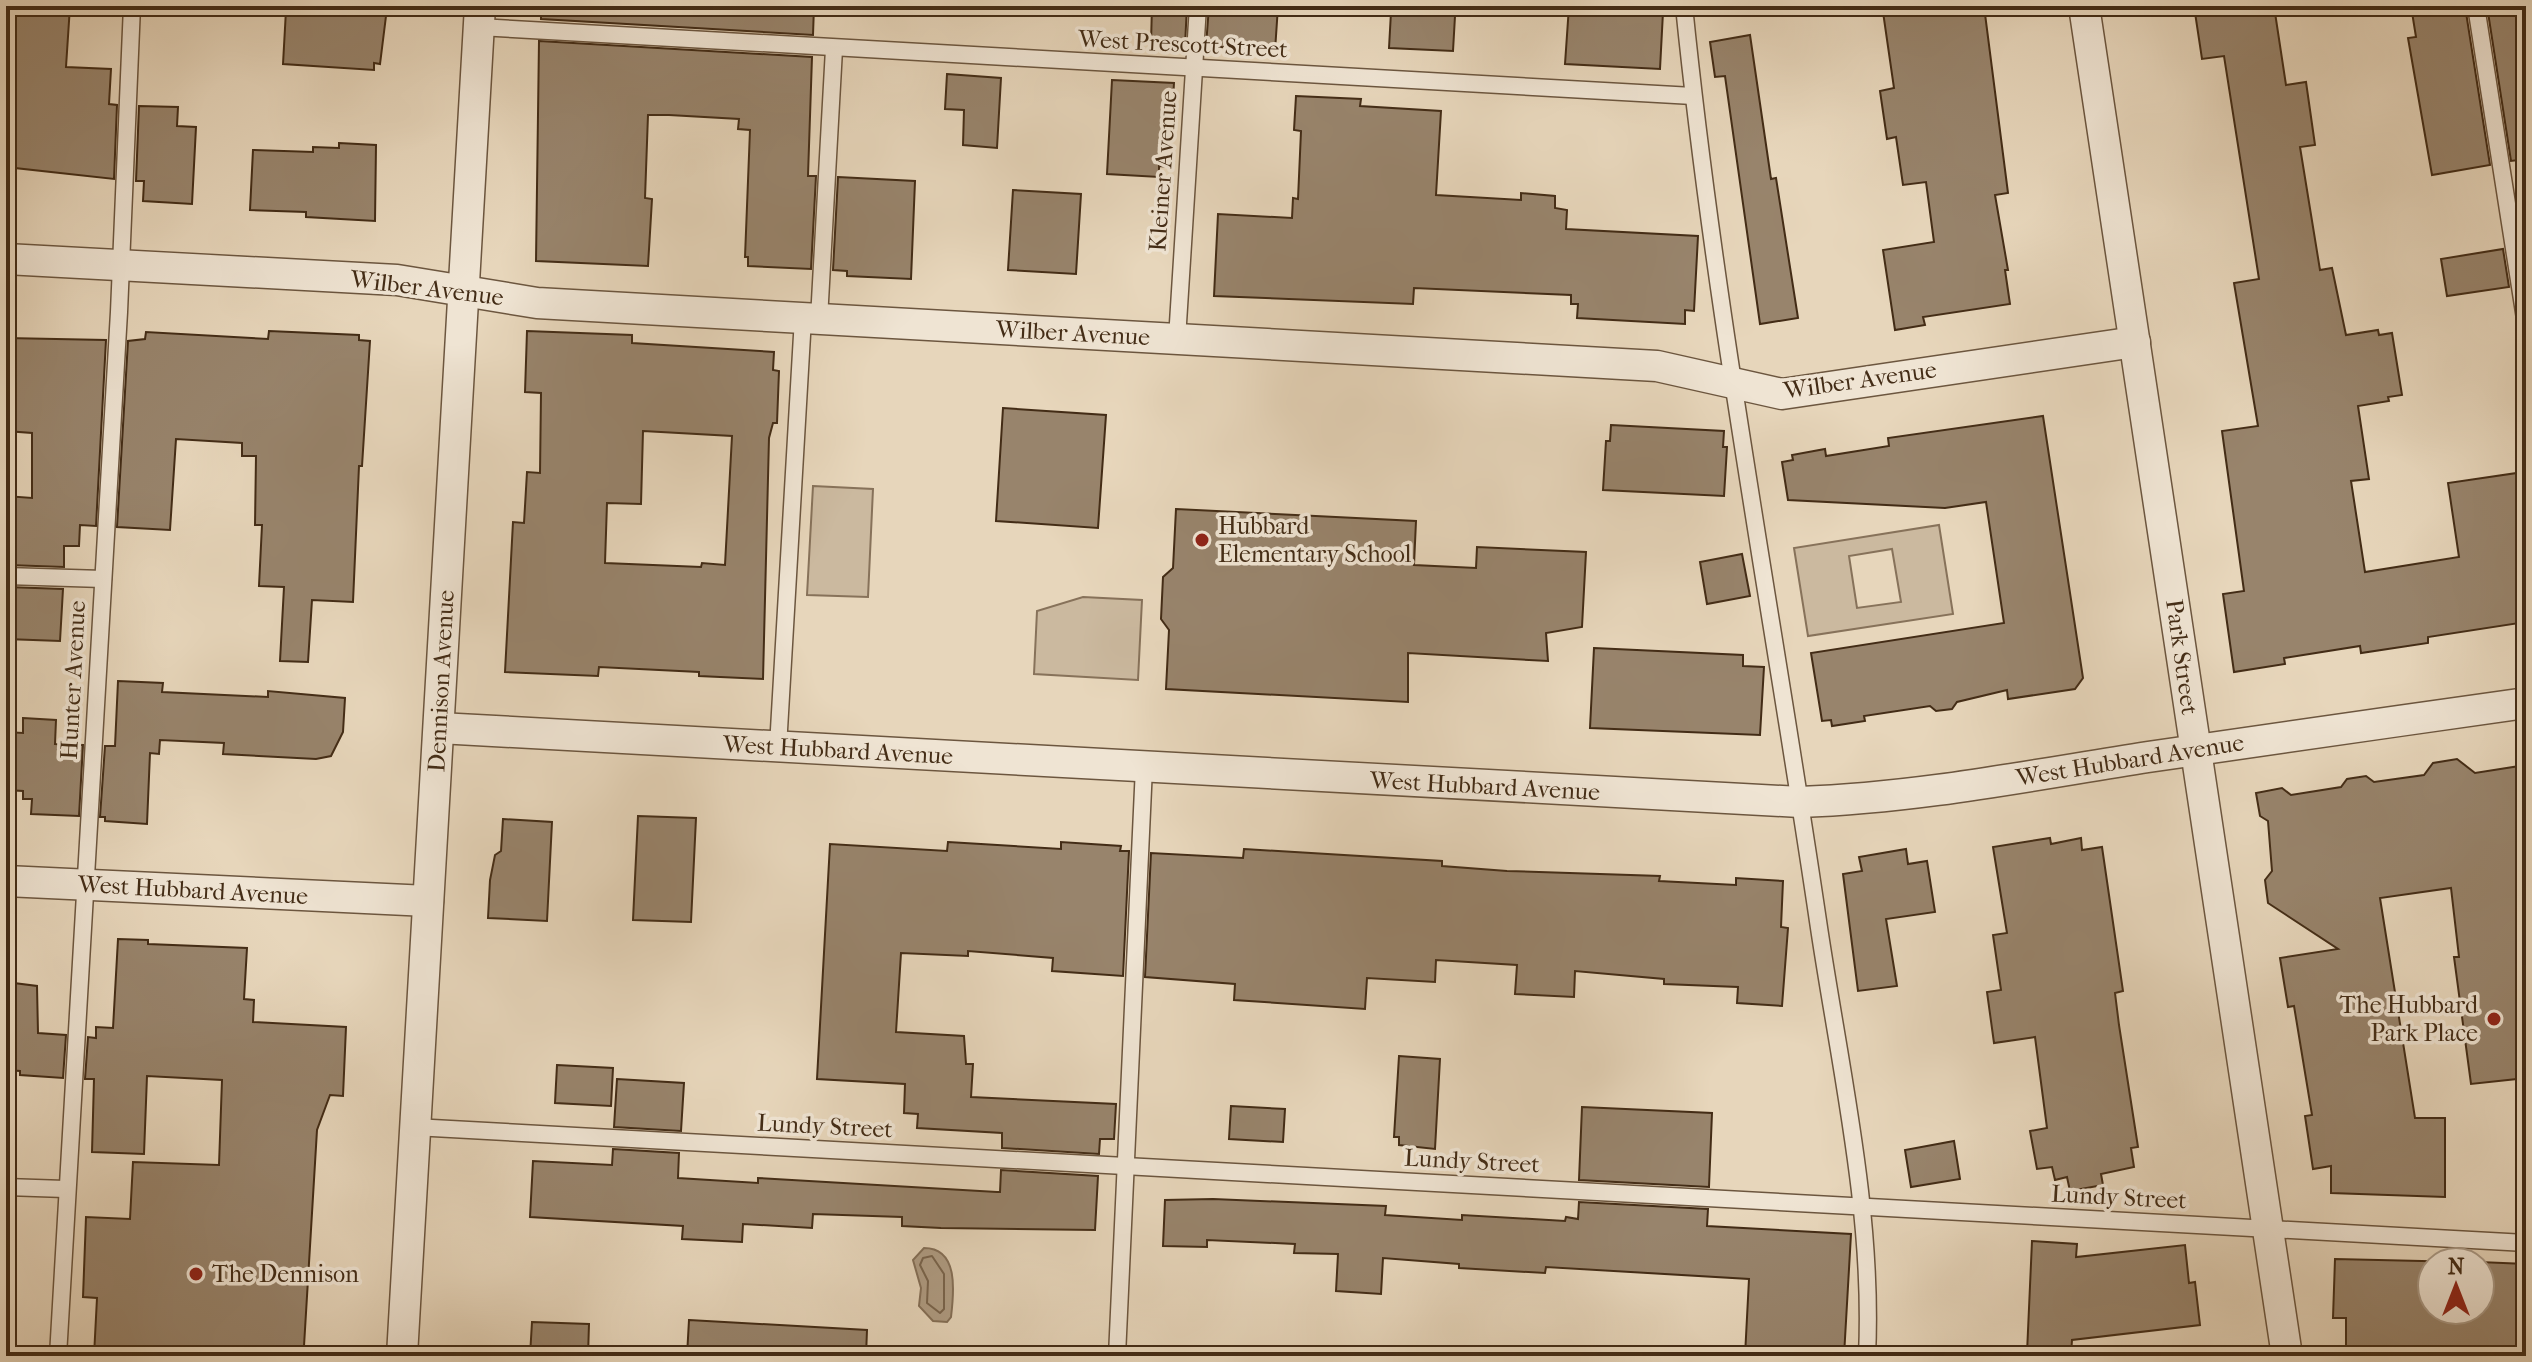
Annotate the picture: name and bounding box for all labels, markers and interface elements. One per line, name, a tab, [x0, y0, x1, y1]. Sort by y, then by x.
street label: West Prescott Street	[1076, 24, 1289, 63]
street label: Kleiner Avenue	[1143, 89, 1183, 252]
street label: Wilber Avenue	[348, 265, 505, 311]
street label: Wilber Avenue	[994, 315, 1151, 351]
street label: Wilber Avenue	[1781, 355, 1938, 405]
place label: Hubbard Elementary School	[1218, 512, 1412, 568]
marker: Hubbard Elementary School	[1193, 531, 1211, 549]
street label: Dennison Avenue	[422, 589, 460, 773]
street label: Park Street	[2160, 598, 2204, 717]
street label: Hunter Avenue	[55, 600, 91, 760]
street label: West Hubbard Avenue	[2013, 728, 2246, 792]
street label: West Hubbard Avenue	[721, 730, 954, 770]
street label: West Hubbard Avenue	[1368, 766, 1601, 806]
street label: West Hubbard Avenue	[76, 870, 309, 910]
place label: The Hubbard Park Place	[2340, 991, 2479, 1047]
marker: The Hubbard Park Place	[2485, 1010, 2503, 1028]
street label: Lundy Street	[756, 1108, 894, 1144]
street label: Lundy Street	[1403, 1143, 1541, 1179]
street label: Lundy Street	[2050, 1179, 2188, 1215]
north arrow	[2416, 1246, 2496, 1326]
text: N	[2448, 1254, 2465, 1280]
place label: The Dennison	[212, 1260, 359, 1288]
marker: The Dennison	[187, 1265, 205, 1283]

